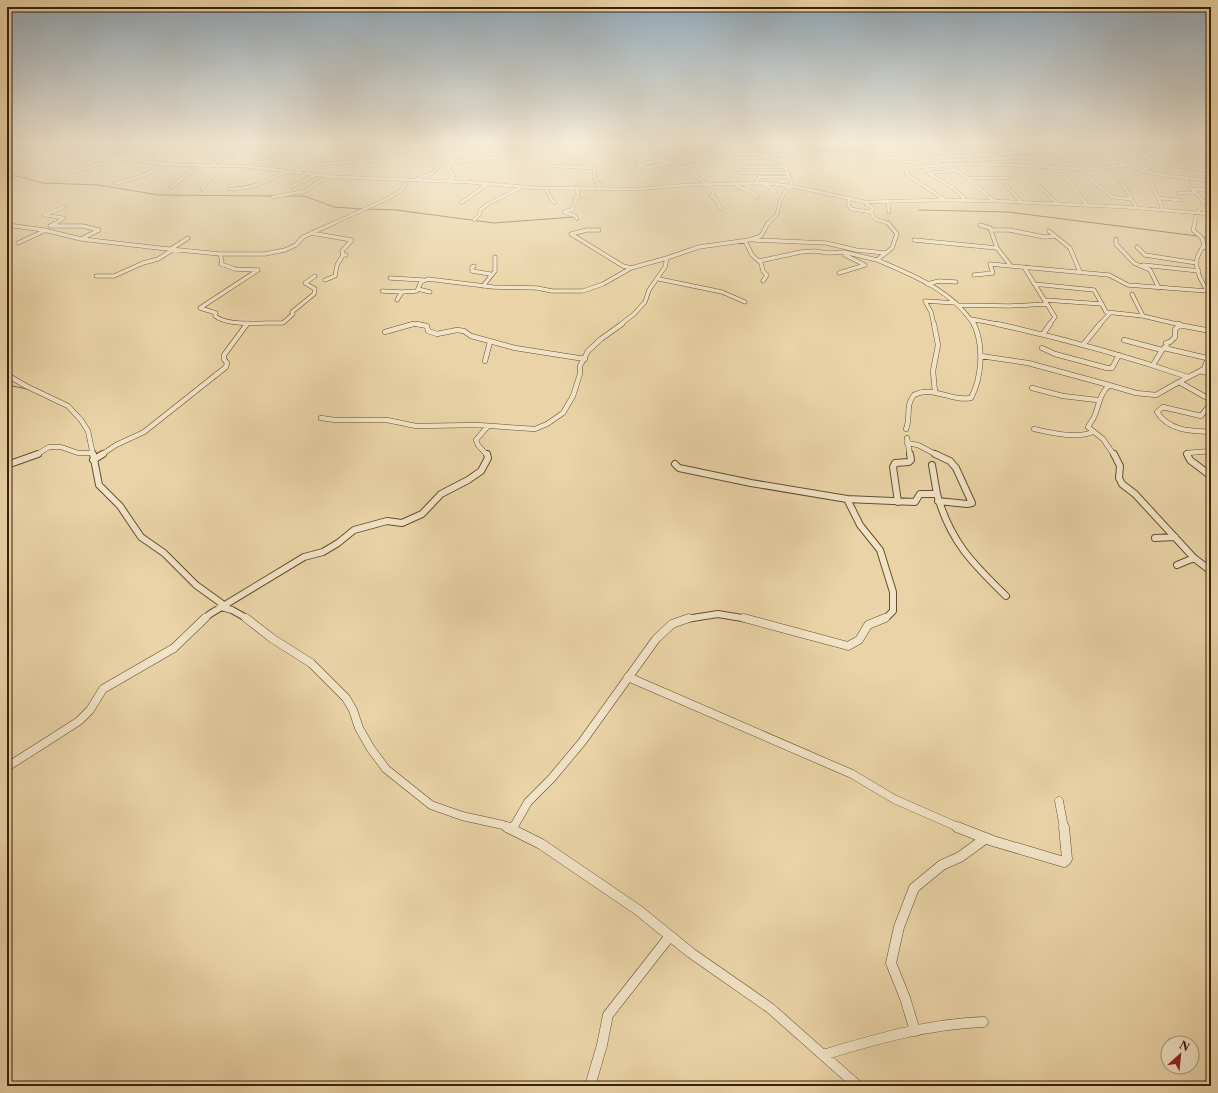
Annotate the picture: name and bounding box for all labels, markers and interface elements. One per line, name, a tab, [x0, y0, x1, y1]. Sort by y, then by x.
north arrow	[1160, 1035, 1200, 1075]
text: N	[1177, 1038, 1192, 1055]

